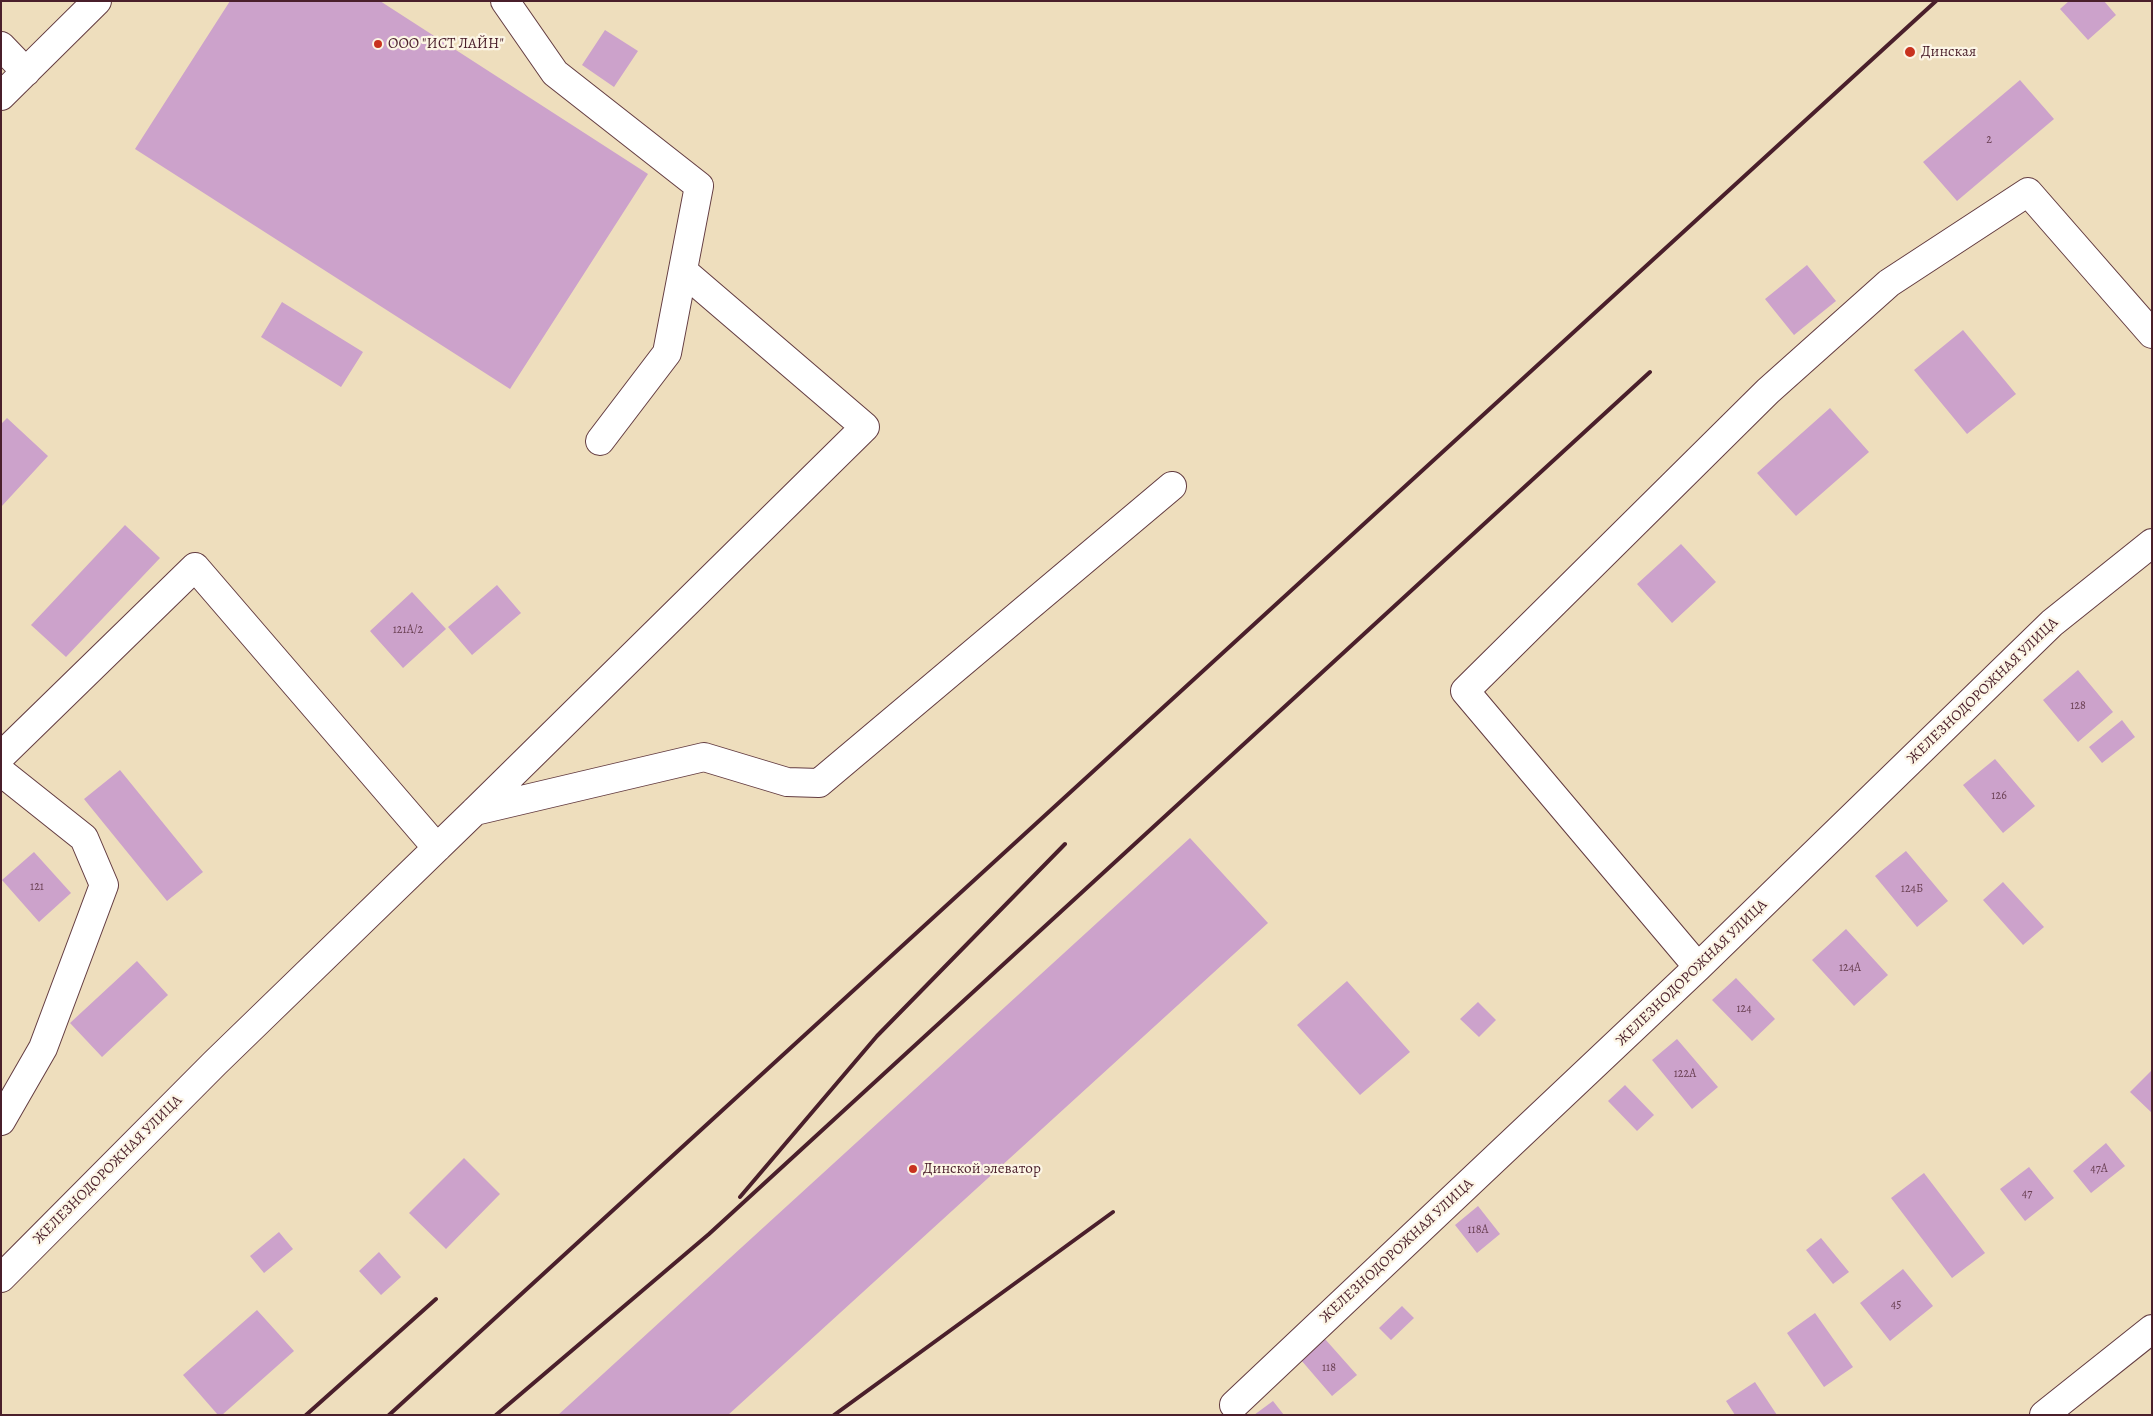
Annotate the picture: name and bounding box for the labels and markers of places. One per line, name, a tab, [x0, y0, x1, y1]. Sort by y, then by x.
place label: ООО "ИСТ ЛАЙН"	[388, 35, 504, 53]
marker: ООО "ИСТ ЛАЙН"	[372, 38, 384, 50]
place label: Динская	[1921, 43, 1976, 61]
marker: Динская	[1903, 45, 1917, 59]
place label: Динской элеватор	[923, 1160, 1041, 1178]
marker: Динской элеватор	[907, 1163, 919, 1175]

